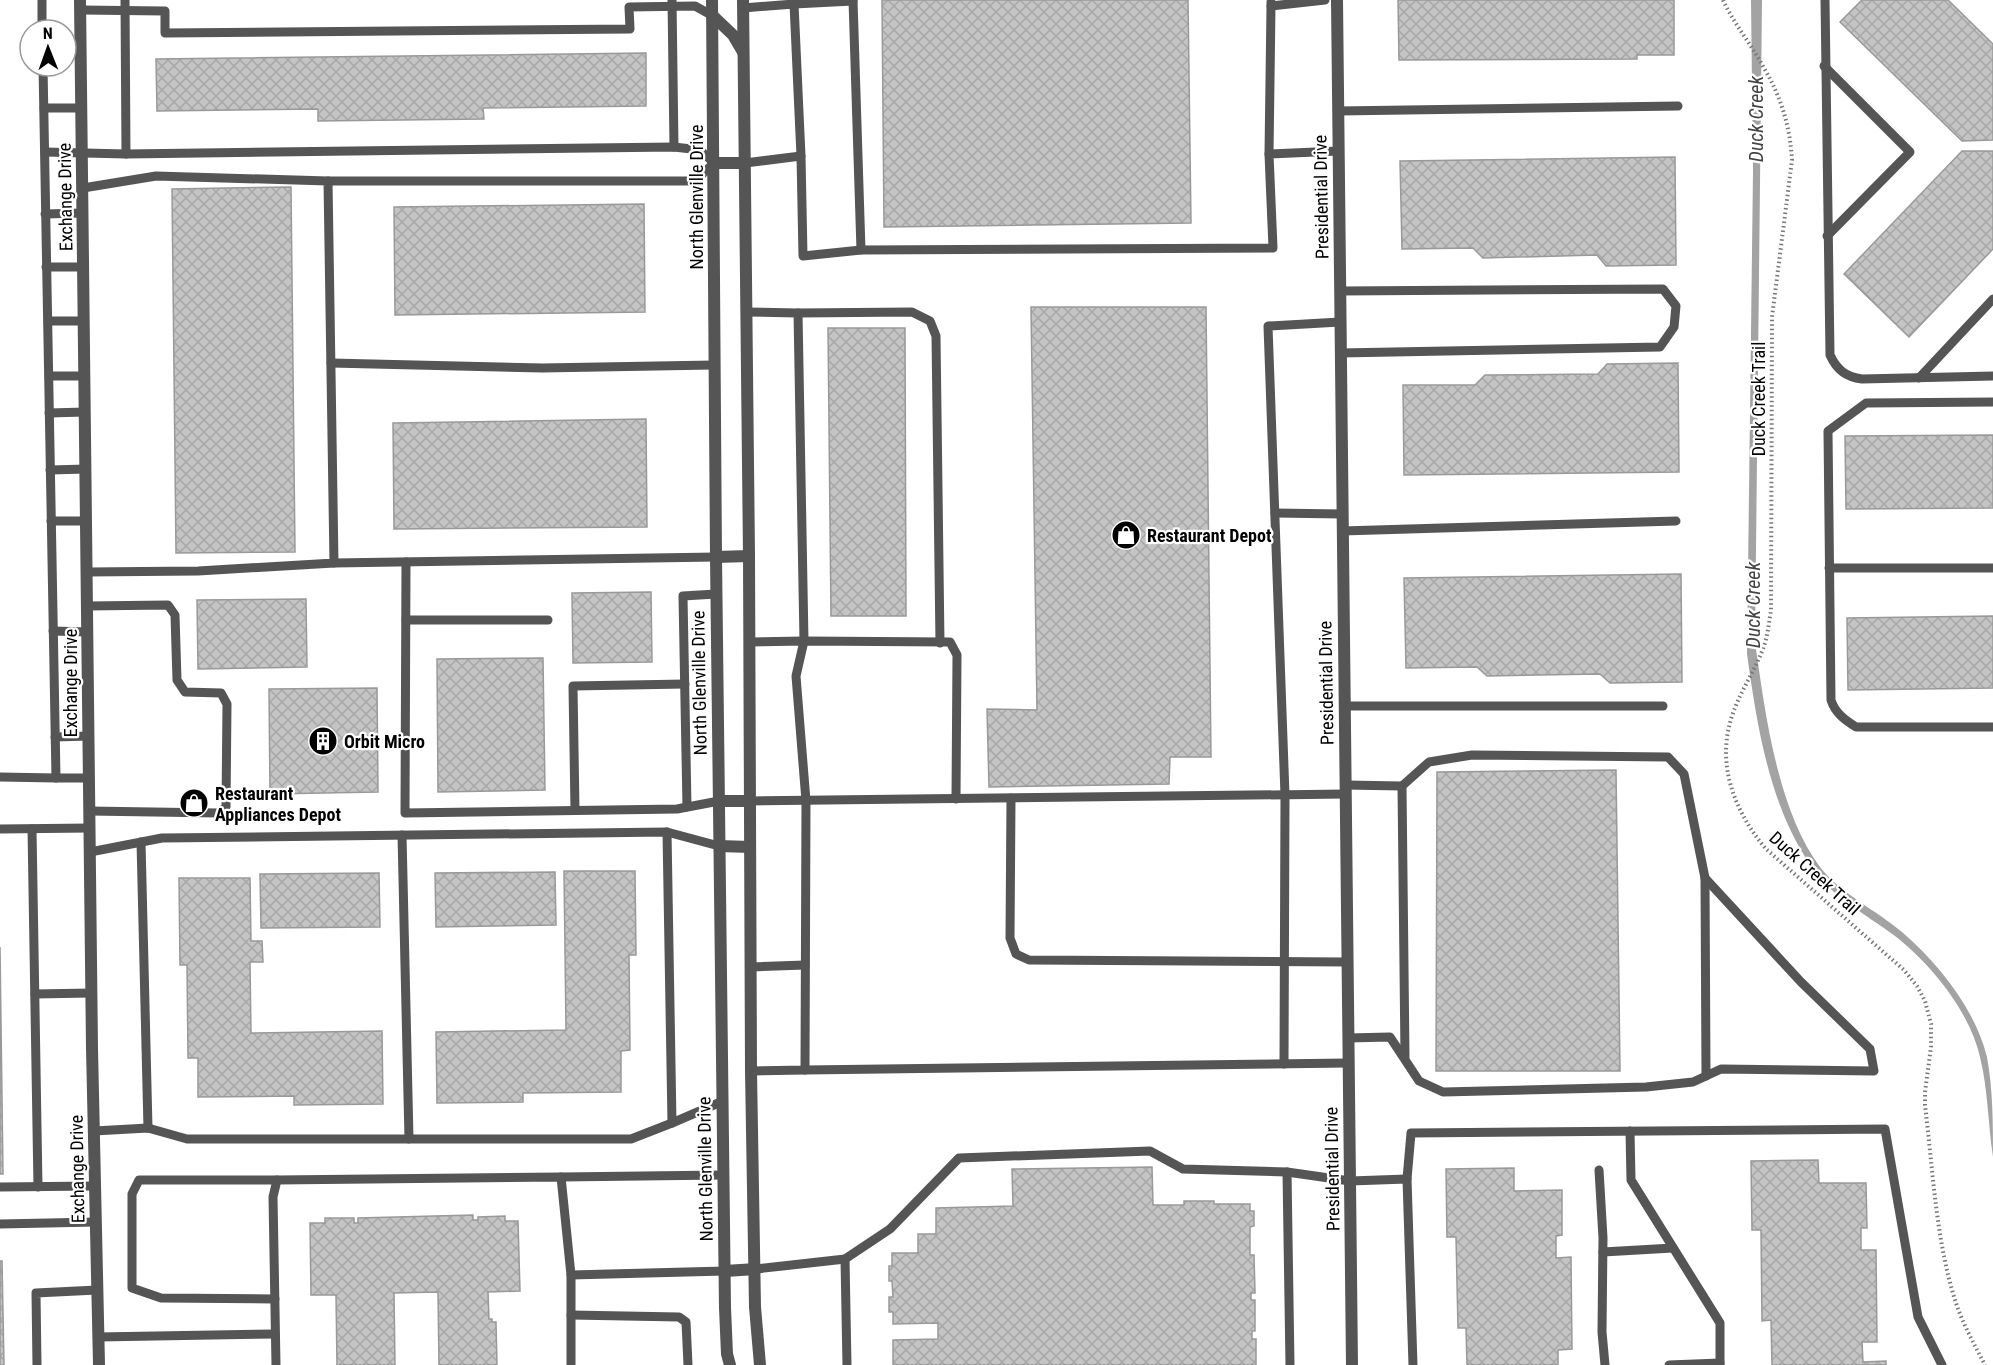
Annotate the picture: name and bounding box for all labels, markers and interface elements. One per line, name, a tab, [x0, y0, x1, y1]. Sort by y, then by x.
north arrow	[18, 18, 78, 78]
text: N	[43, 24, 53, 43]
water label: Duck Creek	[1744, 75, 1768, 162]
street label: North Glenville Drive	[686, 125, 707, 269]
street label: Presidential Drive	[1309, 135, 1333, 259]
street label: Exchange Drive	[54, 143, 76, 251]
street label: Duck Creek Trail	[1748, 342, 1769, 456]
shop icon: Restaurant Depot	[1110, 519, 1142, 551]
place label: Restaurant Depot	[1147, 525, 1272, 546]
water label: Duck Creek	[1741, 561, 1765, 648]
street label: North Glenville Drive	[687, 610, 711, 756]
street label: Presidential Drive	[1314, 621, 1338, 745]
street label: Exchange Drive	[60, 629, 81, 737]
building icon: Orbit Micro	[307, 725, 339, 757]
place label: Orbit Micro	[344, 731, 425, 752]
place label: Restaurant Appliances Depot	[215, 783, 341, 825]
shop icon: Restaurant Appliances Depot	[178, 787, 210, 819]
street label: Duck Creek Trail	[1765, 827, 1865, 919]
street label: North Glenville Drive	[693, 1096, 717, 1242]
street label: Presidential Drive	[1320, 1107, 1344, 1231]
street label: Exchange Drive	[66, 1115, 88, 1223]

